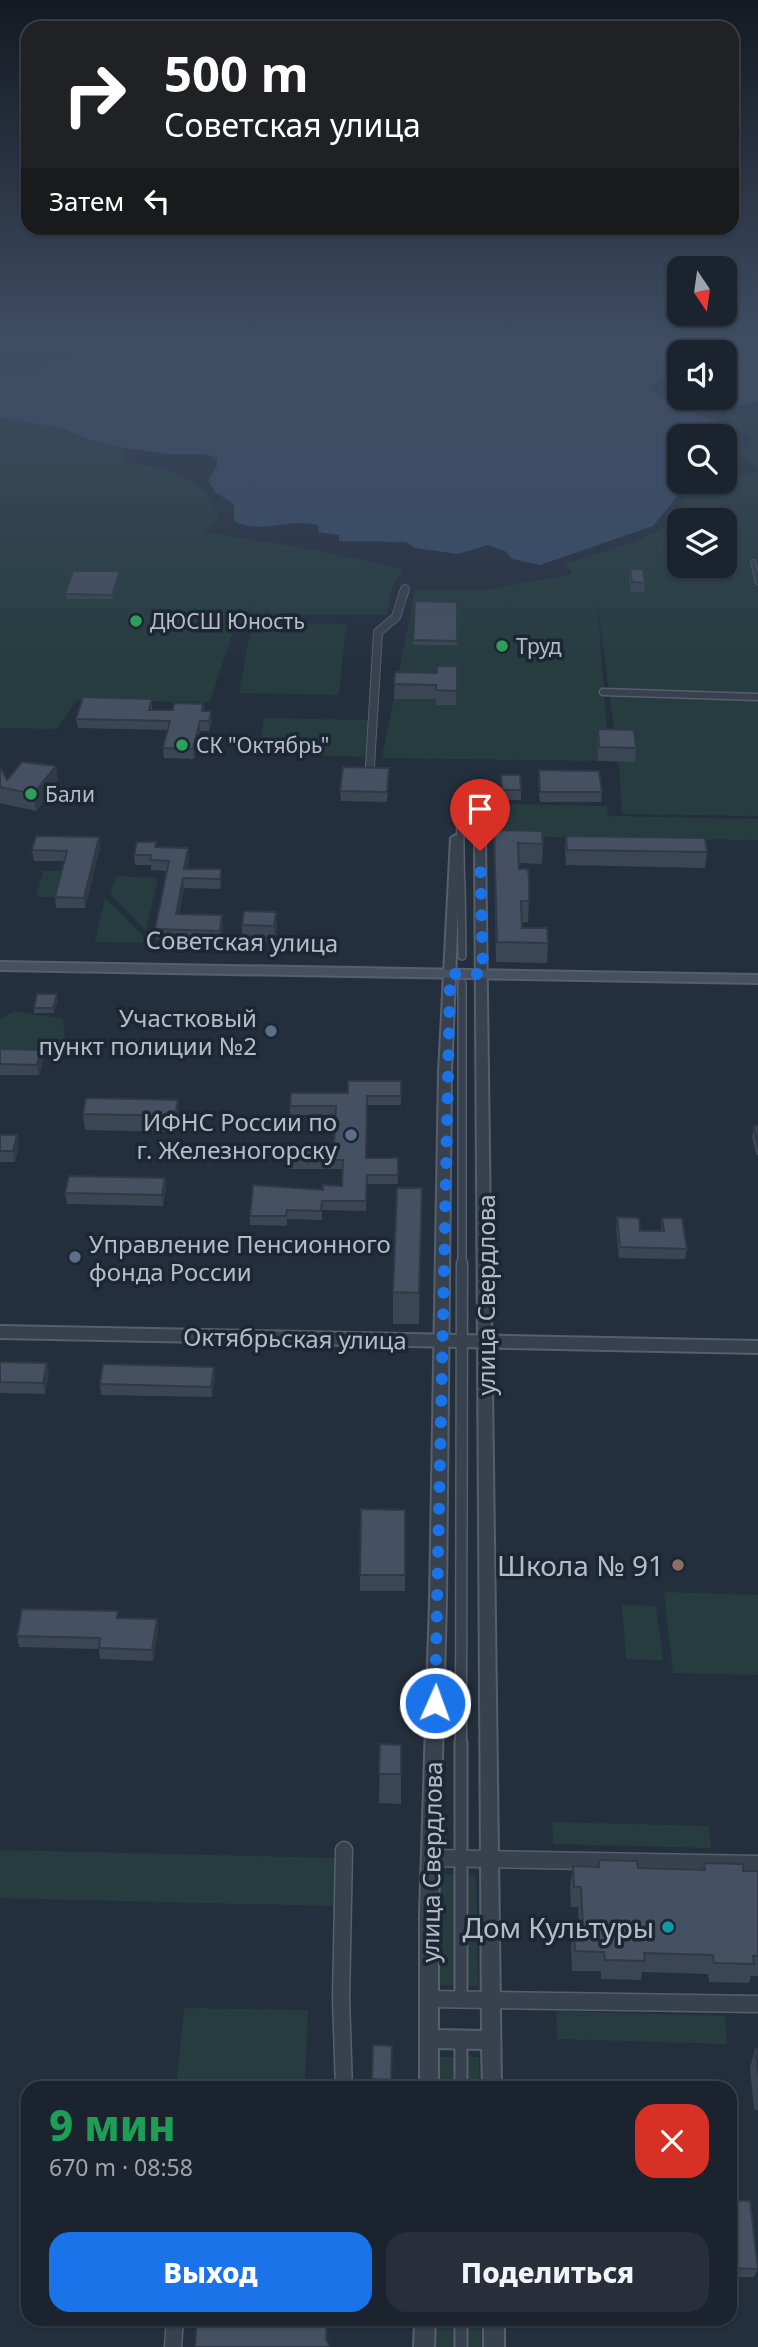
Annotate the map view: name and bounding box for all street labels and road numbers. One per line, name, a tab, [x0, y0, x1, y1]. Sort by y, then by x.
street label: Советская улица	[145, 923, 339, 959]
street label: улица Свердлова	[469, 1194, 502, 1396]
street label: Октябрьская улица	[183, 1320, 407, 1356]
street label: улица Свердлова	[413, 1761, 449, 1963]

